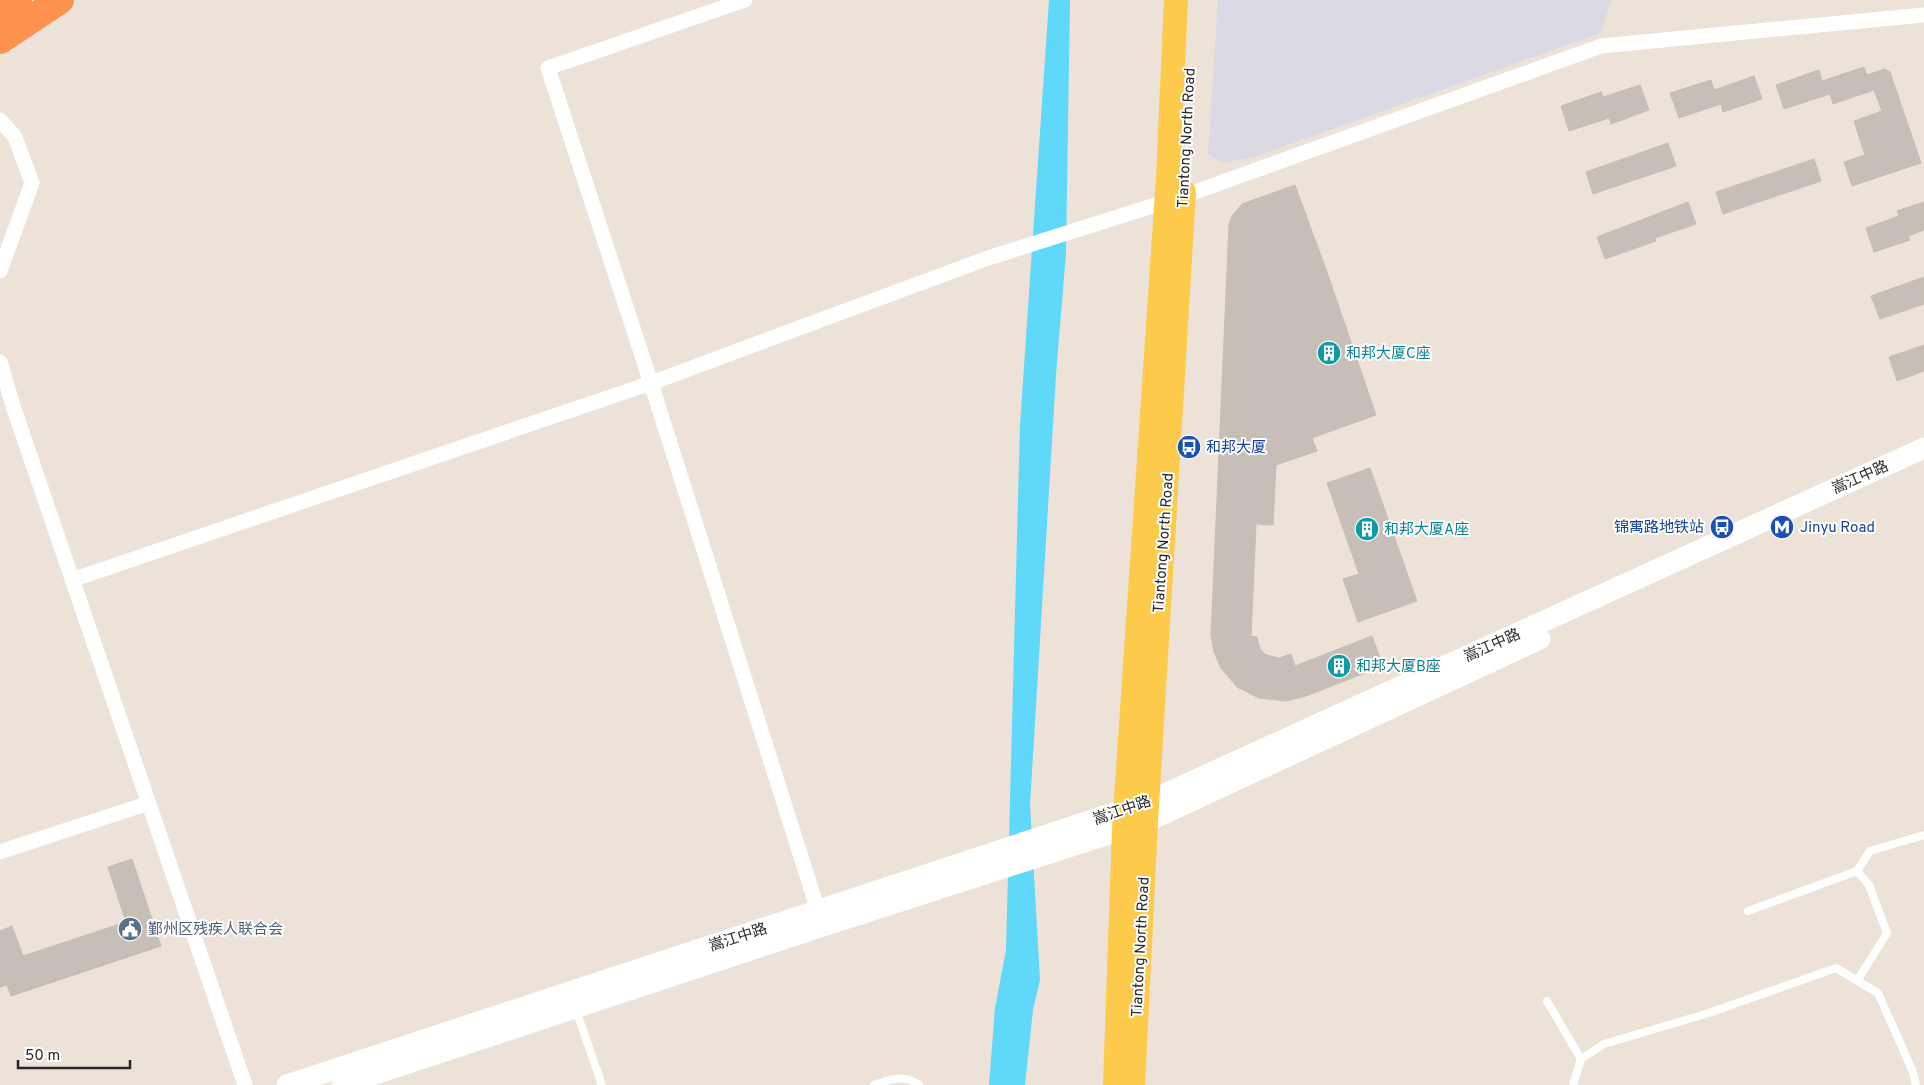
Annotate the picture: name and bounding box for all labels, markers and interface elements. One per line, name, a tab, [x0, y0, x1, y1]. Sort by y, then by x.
street label: Tiantong North Road	[1174, 67, 1201, 209]
building icon: 和邦大厦C座	[1316, 340, 1342, 366]
place label: 和邦大厦C座	[1346, 345, 1431, 364]
bus stop icon: 和邦大厦	[1176, 434, 1202, 460]
place label: 和邦大厦	[1206, 439, 1266, 458]
street label: 嵩江中路	[1829, 457, 1892, 499]
street label: Tiantong North Road	[1150, 472, 1179, 614]
bus stop icon: 锦寓路地铁站	[1709, 514, 1735, 540]
metro station icon: Jinyu Road	[1769, 514, 1795, 540]
building icon: 和邦大厦A座	[1354, 516, 1380, 542]
place label: 锦寓路地铁站	[1614, 519, 1704, 538]
place label: Jinyu Road	[1800, 519, 1875, 538]
place label: 和邦大厦A座	[1384, 521, 1469, 540]
street label: 嵩江中路	[1461, 625, 1524, 667]
building icon: 和邦大厦B座	[1326, 653, 1352, 679]
place label: 和邦大厦B座	[1356, 658, 1441, 677]
street label: 嵩江中路	[1091, 793, 1154, 830]
street label: Tiantong North Road	[1128, 876, 1155, 1018]
public building icon: 鄞州区残疾人联合会	[117, 916, 143, 942]
place label: 鄞州区残疾人联合会	[148, 920, 283, 940]
street label: 嵩江中路	[707, 920, 770, 957]
scale bar	[18, 1038, 130, 1070]
text: 50 m	[25, 1047, 60, 1066]

